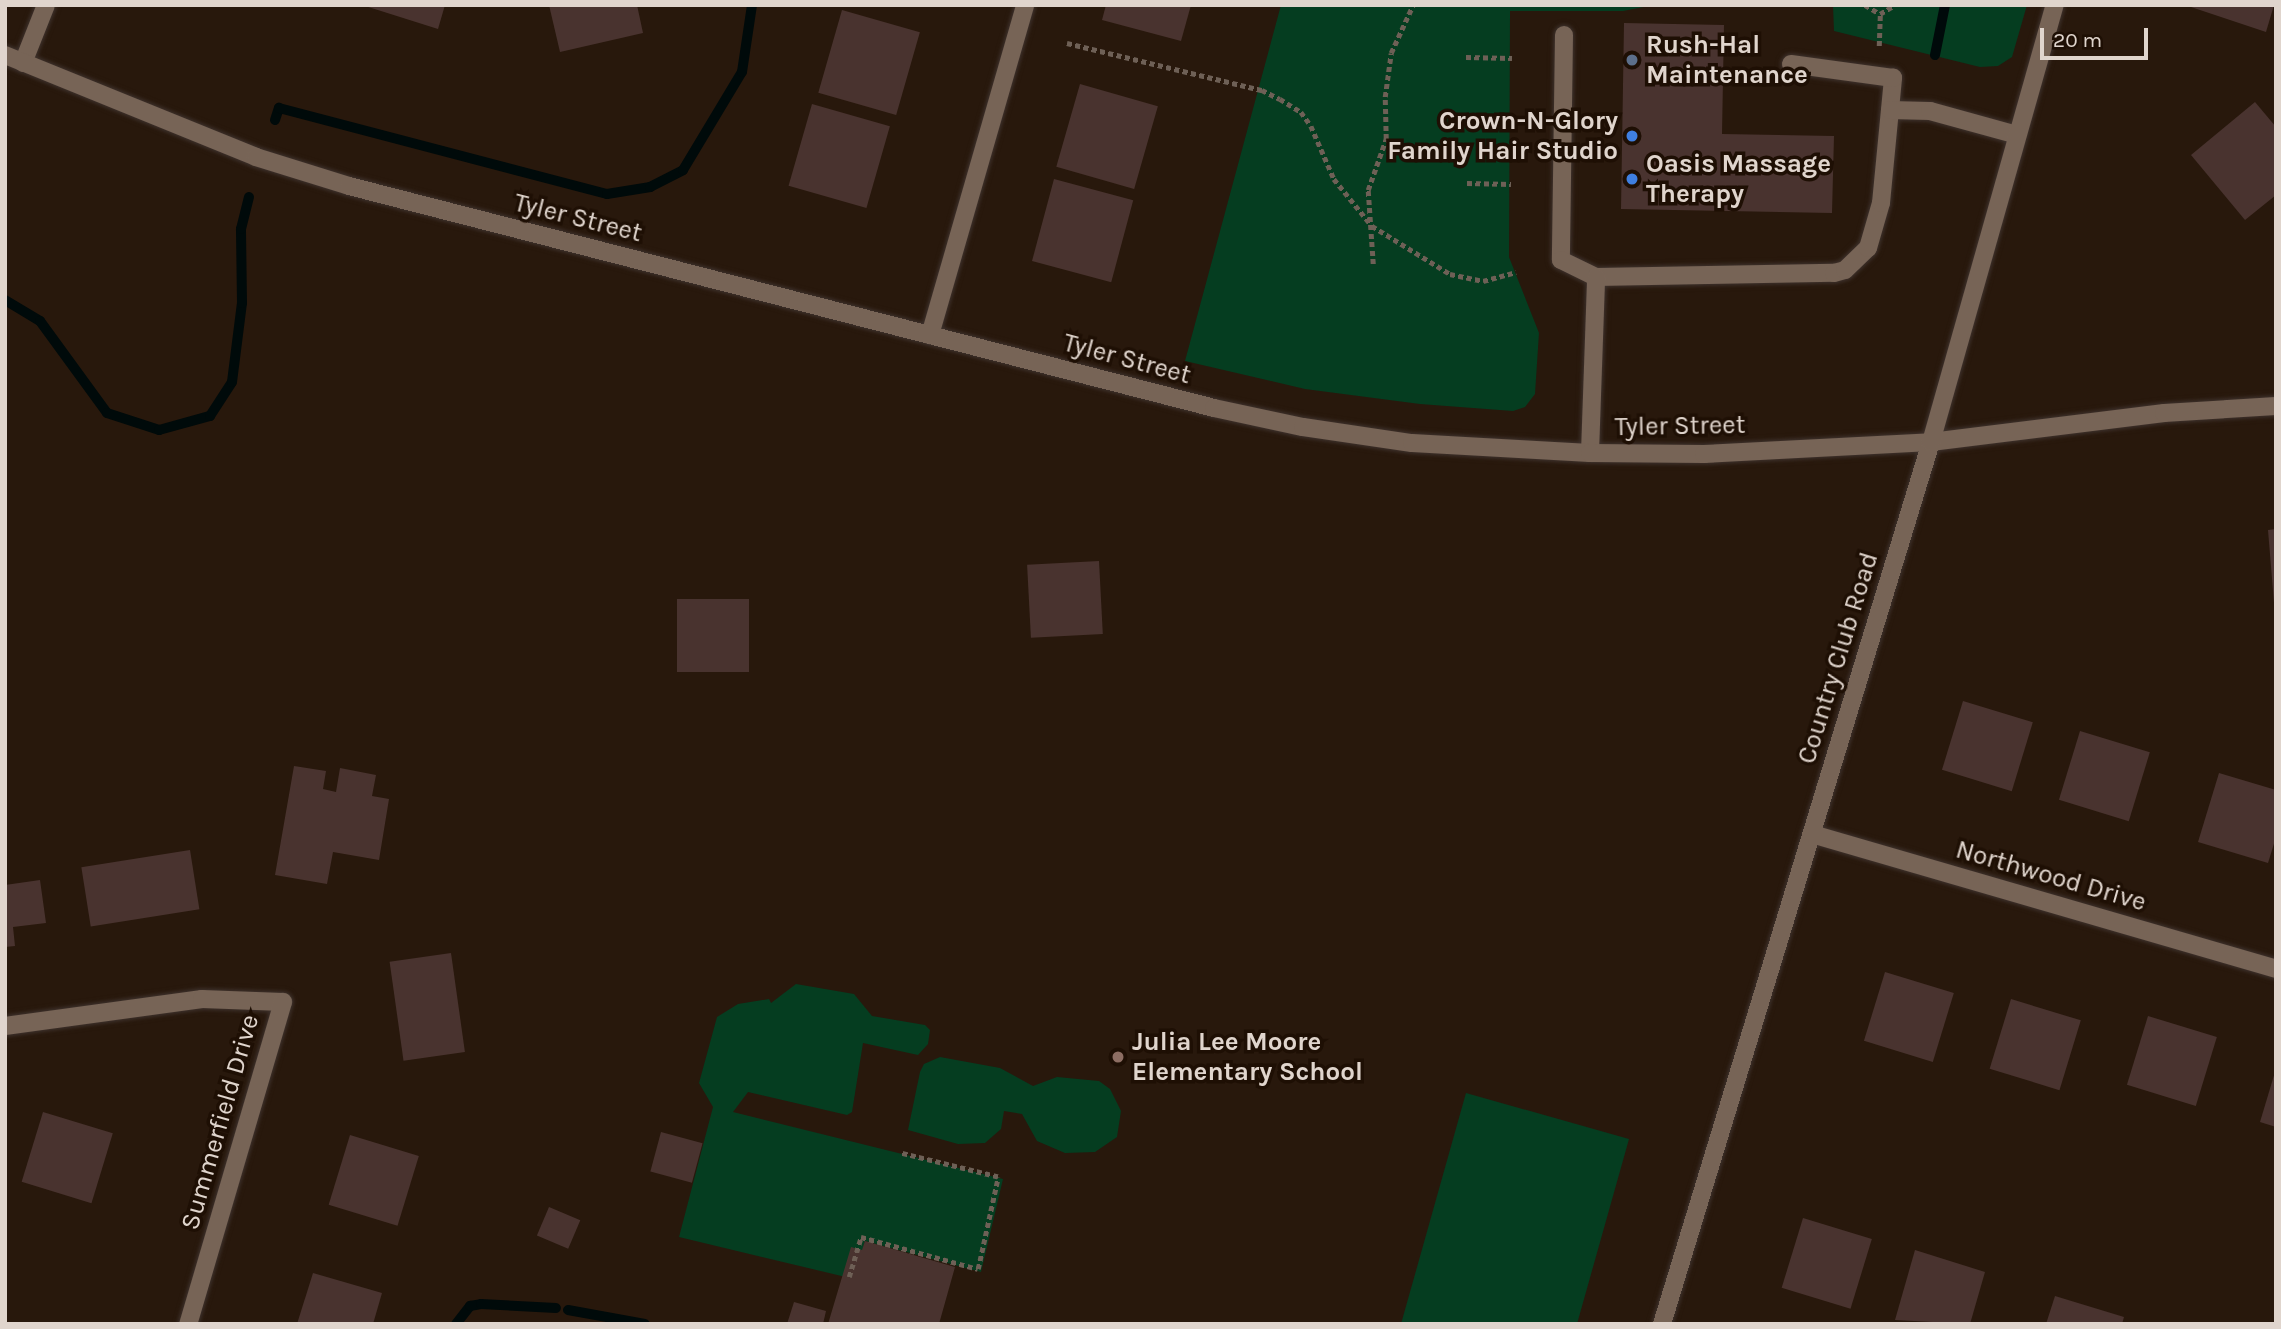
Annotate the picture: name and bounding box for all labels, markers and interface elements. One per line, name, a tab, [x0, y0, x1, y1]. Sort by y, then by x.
scale bar	[2043, 14, 2152, 58]
text: 20 m	[2053, 28, 2102, 52]
place label: Rush-Hal Maintenance	[1646, 29, 1808, 90]
marker: Rush-Hal Maintenance	[1624, 52, 1640, 68]
place label: Crown-N-Glory Family Hair Studio	[1387, 105, 1618, 166]
marker: Crown-N-Glory Family Hair Studio	[1624, 128, 1640, 144]
place label: Oasis Massage Therapy	[1646, 148, 1831, 210]
marker: Oasis Massage Therapy	[1624, 171, 1640, 187]
street label: Tyler Street	[511, 187, 645, 249]
street label: Tyler Street	[1060, 327, 1194, 391]
street label: Tyler Street	[1614, 409, 1746, 443]
street label: Country Club Road	[1791, 549, 1885, 767]
street label: Northwood Drive	[1952, 834, 2150, 918]
street label: Summerfield Drive	[174, 1011, 266, 1233]
place label: Julia Lee Moore Elementary School	[1132, 1026, 1363, 1088]
marker: Julia Lee Moore Elementary School	[1110, 1049, 1126, 1065]

